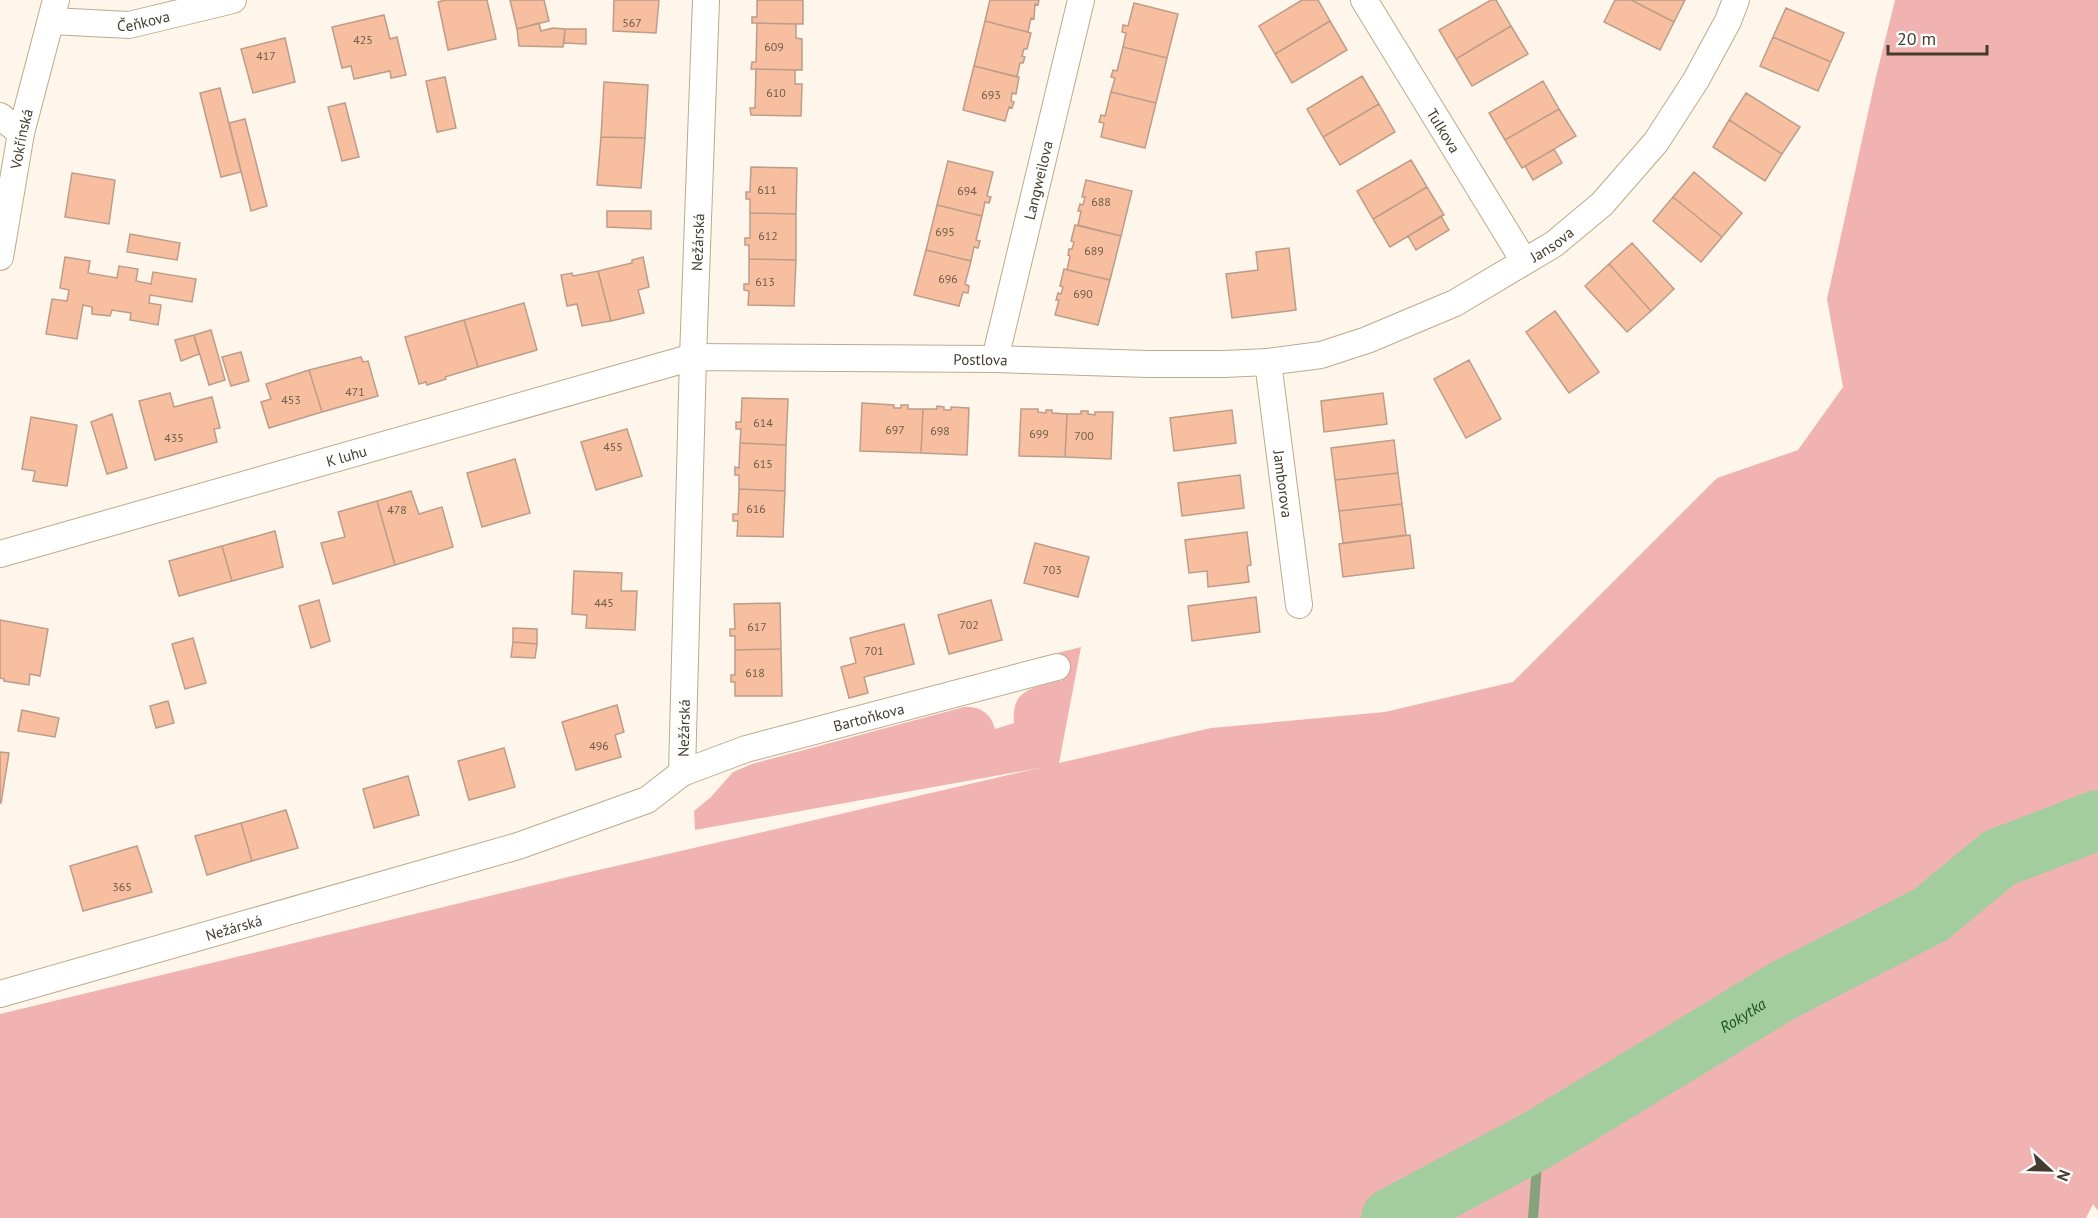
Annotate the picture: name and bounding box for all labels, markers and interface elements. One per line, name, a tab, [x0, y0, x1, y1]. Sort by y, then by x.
street label: Čeňkova	[117, 6, 172, 35]
house number: 567	[622, 15, 642, 30]
scale bar	[1888, 18, 1987, 56]
text: 20 m	[1897, 27, 1936, 50]
house number: 425	[353, 32, 373, 47]
house number: 609	[764, 39, 784, 54]
house number: 417	[256, 48, 276, 63]
house number: 610	[766, 85, 786, 100]
house number: 693	[981, 87, 1001, 102]
street label: Tulkova	[1423, 105, 1465, 156]
street label: Vokřínská	[5, 107, 37, 171]
street label: Langweilova	[1019, 139, 1057, 222]
house number: 611	[757, 182, 777, 197]
house number: 694	[957, 183, 977, 198]
house number: 688	[1091, 194, 1111, 209]
street label: Nežárská	[687, 213, 708, 271]
street label: Jansova	[1525, 222, 1577, 266]
house number: 695	[935, 224, 955, 239]
house number: 612	[758, 228, 778, 243]
house number: 689	[1084, 243, 1104, 258]
house number: 696	[938, 271, 958, 286]
house number: 613	[755, 274, 775, 289]
house number: 690	[1073, 286, 1093, 301]
street label: Postlova	[953, 349, 1008, 369]
house number: 471	[345, 384, 365, 399]
house number: 453	[281, 392, 301, 407]
house number: 614	[753, 415, 773, 430]
house number: 697	[885, 422, 905, 437]
house number: 698	[930, 423, 950, 438]
house number: 699	[1029, 426, 1049, 441]
house number: 700	[1074, 428, 1094, 443]
house number: 435	[164, 430, 184, 445]
house number: 455	[603, 439, 623, 454]
street label: K luhu	[324, 441, 369, 470]
street label: Jamborova	[1270, 448, 1297, 519]
house number: 615	[753, 456, 773, 471]
house number: 616	[746, 501, 766, 516]
house number: 478	[387, 502, 407, 517]
house number: 703	[1042, 562, 1062, 577]
house number: 445	[594, 595, 614, 610]
house number: 702	[959, 617, 979, 632]
house number: 617	[747, 619, 767, 634]
house number: 701	[864, 643, 884, 658]
house number: 618	[745, 665, 765, 680]
street label: Bartoňkova	[831, 698, 906, 735]
street label: Nežárská	[673, 699, 693, 757]
house number: 496	[589, 738, 609, 753]
house number: 365	[112, 879, 132, 894]
street label: Nežárská	[203, 910, 264, 944]
water label: Rokytka	[1716, 994, 1769, 1037]
north arrow	[2020, 1140, 2080, 1200]
text: N	[2053, 1167, 2075, 1184]

